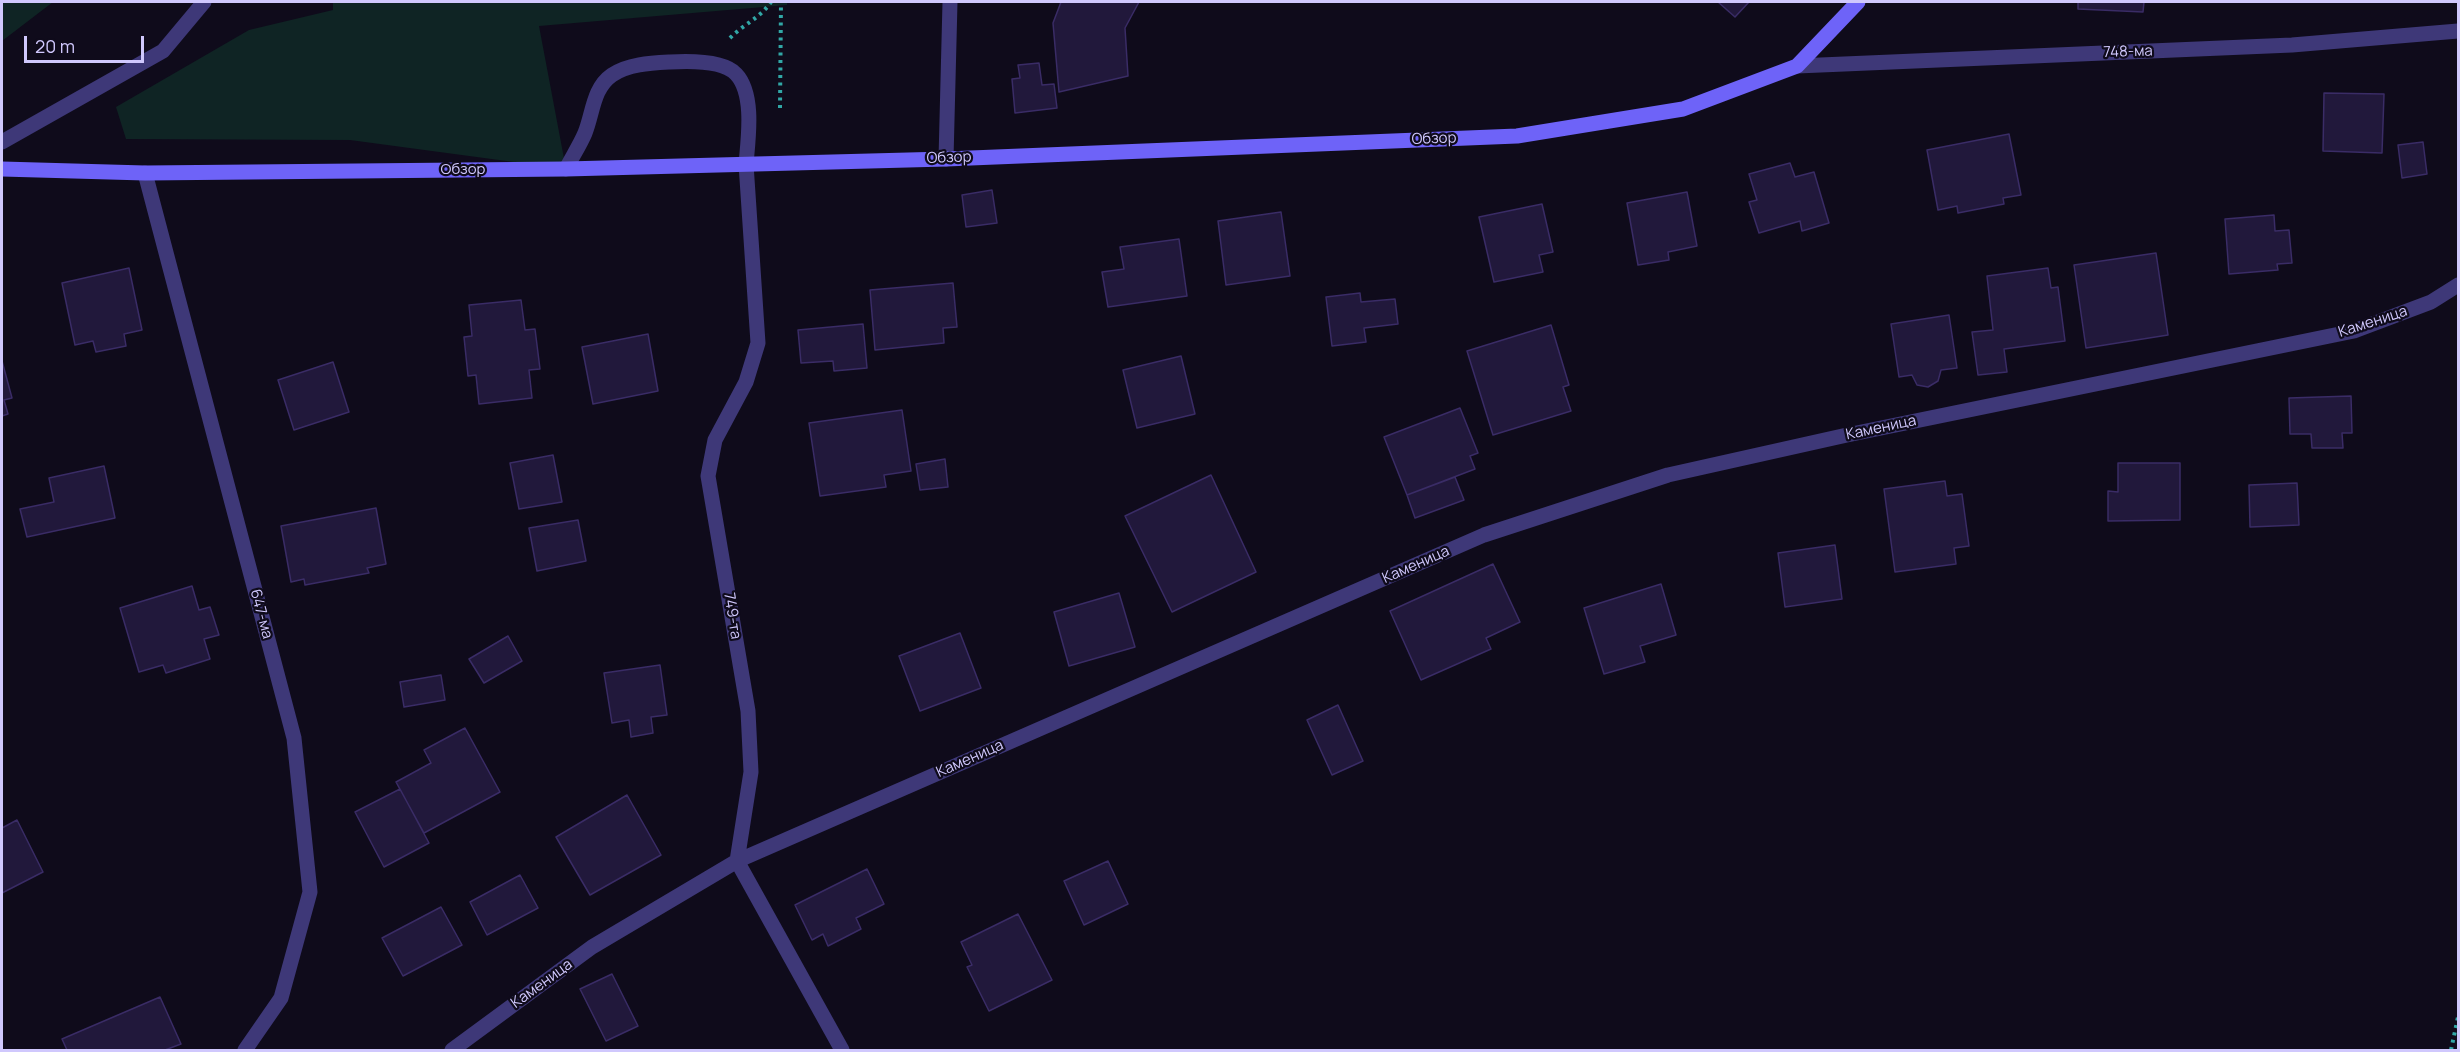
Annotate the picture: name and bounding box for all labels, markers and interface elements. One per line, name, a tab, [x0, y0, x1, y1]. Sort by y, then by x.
scale bar	[27, 24, 147, 62]
text: 20 m	[35, 34, 75, 58]
street label: 748-ма	[2103, 42, 2153, 62]
street label: Обзор	[1411, 129, 1457, 149]
street label: Обзор	[926, 148, 972, 168]
street label: Обзор	[441, 161, 485, 179]
street label: Каменица	[2336, 302, 2410, 342]
street label: Каменица	[1844, 412, 1918, 444]
street label: Каменица	[1380, 542, 1452, 588]
street label: 647-ма	[246, 587, 276, 641]
street label: 749-та	[719, 591, 745, 641]
street label: Каменица	[934, 736, 1006, 782]
street label: Каменица	[508, 956, 576, 1012]

